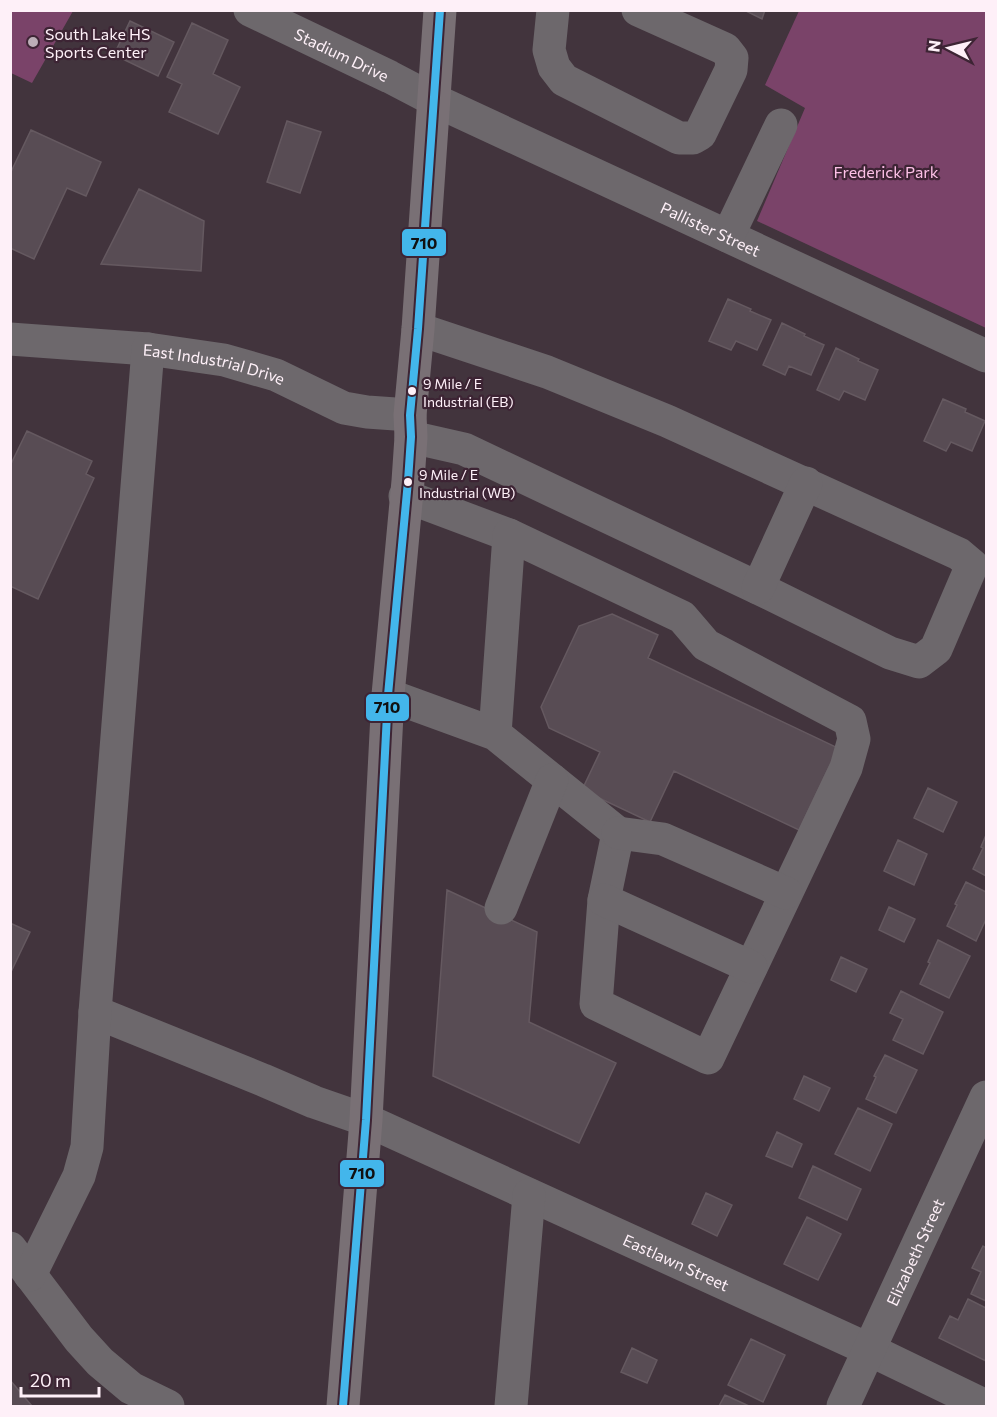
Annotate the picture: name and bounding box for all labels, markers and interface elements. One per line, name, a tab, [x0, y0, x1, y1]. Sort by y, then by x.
north arrow	[919, 18, 979, 78]
street label: Stadium Drive	[292, 23, 392, 85]
place label: South Lake HS Sports Center	[45, 24, 150, 61]
marker: South Lake HS Sports Center	[26, 35, 40, 49]
text: N	[923, 39, 944, 53]
park label: Frederick Park	[834, 162, 939, 181]
street label: Pallister Street	[658, 197, 764, 260]
line badge: 710	[401, 228, 447, 257]
text: 710	[411, 233, 437, 252]
street label: East Industrial Drive	[142, 339, 289, 388]
place label: 9 Mile / E Industrial (EB)	[423, 375, 514, 410]
marker: 9 Mile / E Industrial (EB)	[406, 385, 418, 397]
place label: 9 Mile / E Industrial (WB)	[419, 466, 516, 501]
marker: 9 Mile / E Industrial (WB)	[402, 476, 414, 488]
line badge: 710	[365, 693, 410, 722]
text: 710	[374, 697, 400, 716]
line badge: 710	[339, 1159, 385, 1188]
text: 710	[349, 1163, 375, 1182]
street label: Elizabeth Street	[881, 1195, 948, 1308]
street label: Eastlawn Street	[620, 1229, 733, 1294]
scale bar	[21, 1360, 99, 1398]
text: 20 m	[30, 1369, 71, 1391]

